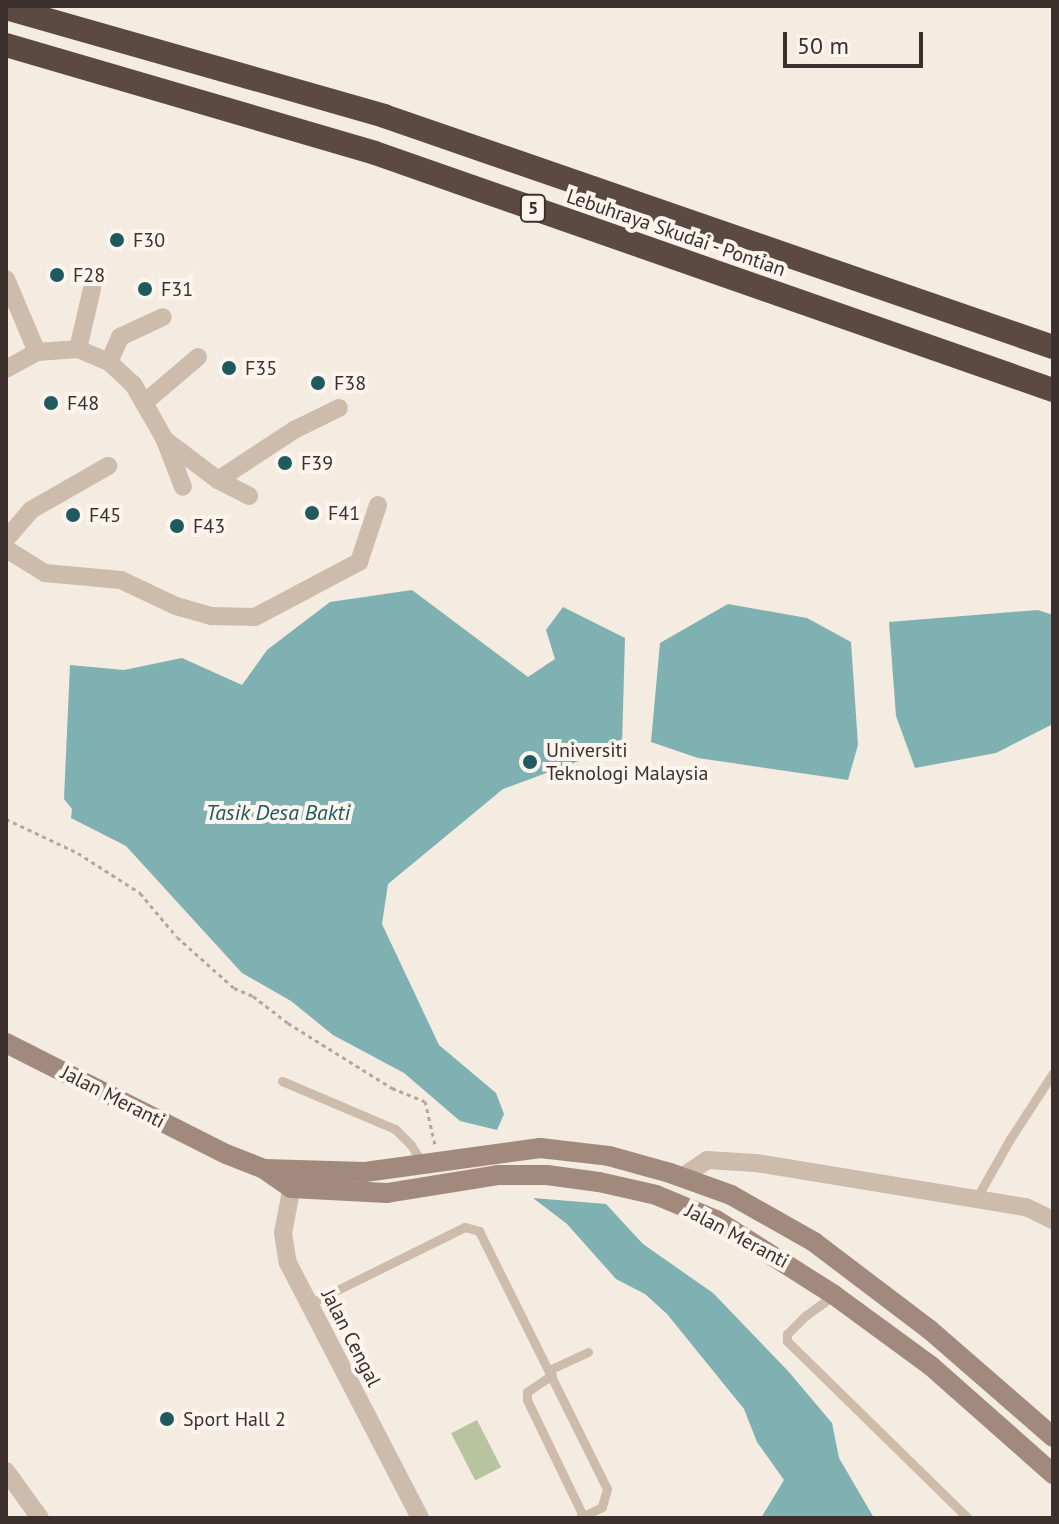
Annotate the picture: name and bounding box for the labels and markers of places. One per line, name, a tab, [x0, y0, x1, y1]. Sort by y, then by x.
place label: F30	[133, 228, 165, 252]
marker: F30	[108, 231, 126, 249]
place label: F28	[73, 263, 105, 287]
marker: F28	[48, 266, 66, 284]
place label: F31	[161, 277, 193, 301]
marker: F31	[136, 280, 154, 298]
place label: F35	[245, 356, 277, 380]
marker: F35	[220, 359, 238, 377]
place label: F38	[334, 371, 366, 395]
marker: F38	[309, 374, 327, 392]
place label: F48	[67, 391, 99, 415]
marker: F48	[42, 394, 60, 412]
place label: F39	[301, 451, 333, 475]
marker: F39	[276, 454, 294, 472]
place label: F41	[328, 501, 360, 525]
place label: F45	[89, 503, 121, 527]
marker: F41	[303, 504, 321, 522]
marker: F45	[64, 506, 82, 524]
place label: F43	[193, 514, 225, 538]
marker: F43	[168, 517, 186, 535]
place label: Universiti Teknologi Malaysia	[546, 738, 708, 785]
marker: Universiti Teknologi Malaysia	[521, 753, 539, 771]
place label: Sport Hall 2	[183, 1407, 286, 1431]
marker: Sport Hall 2	[158, 1410, 176, 1428]

